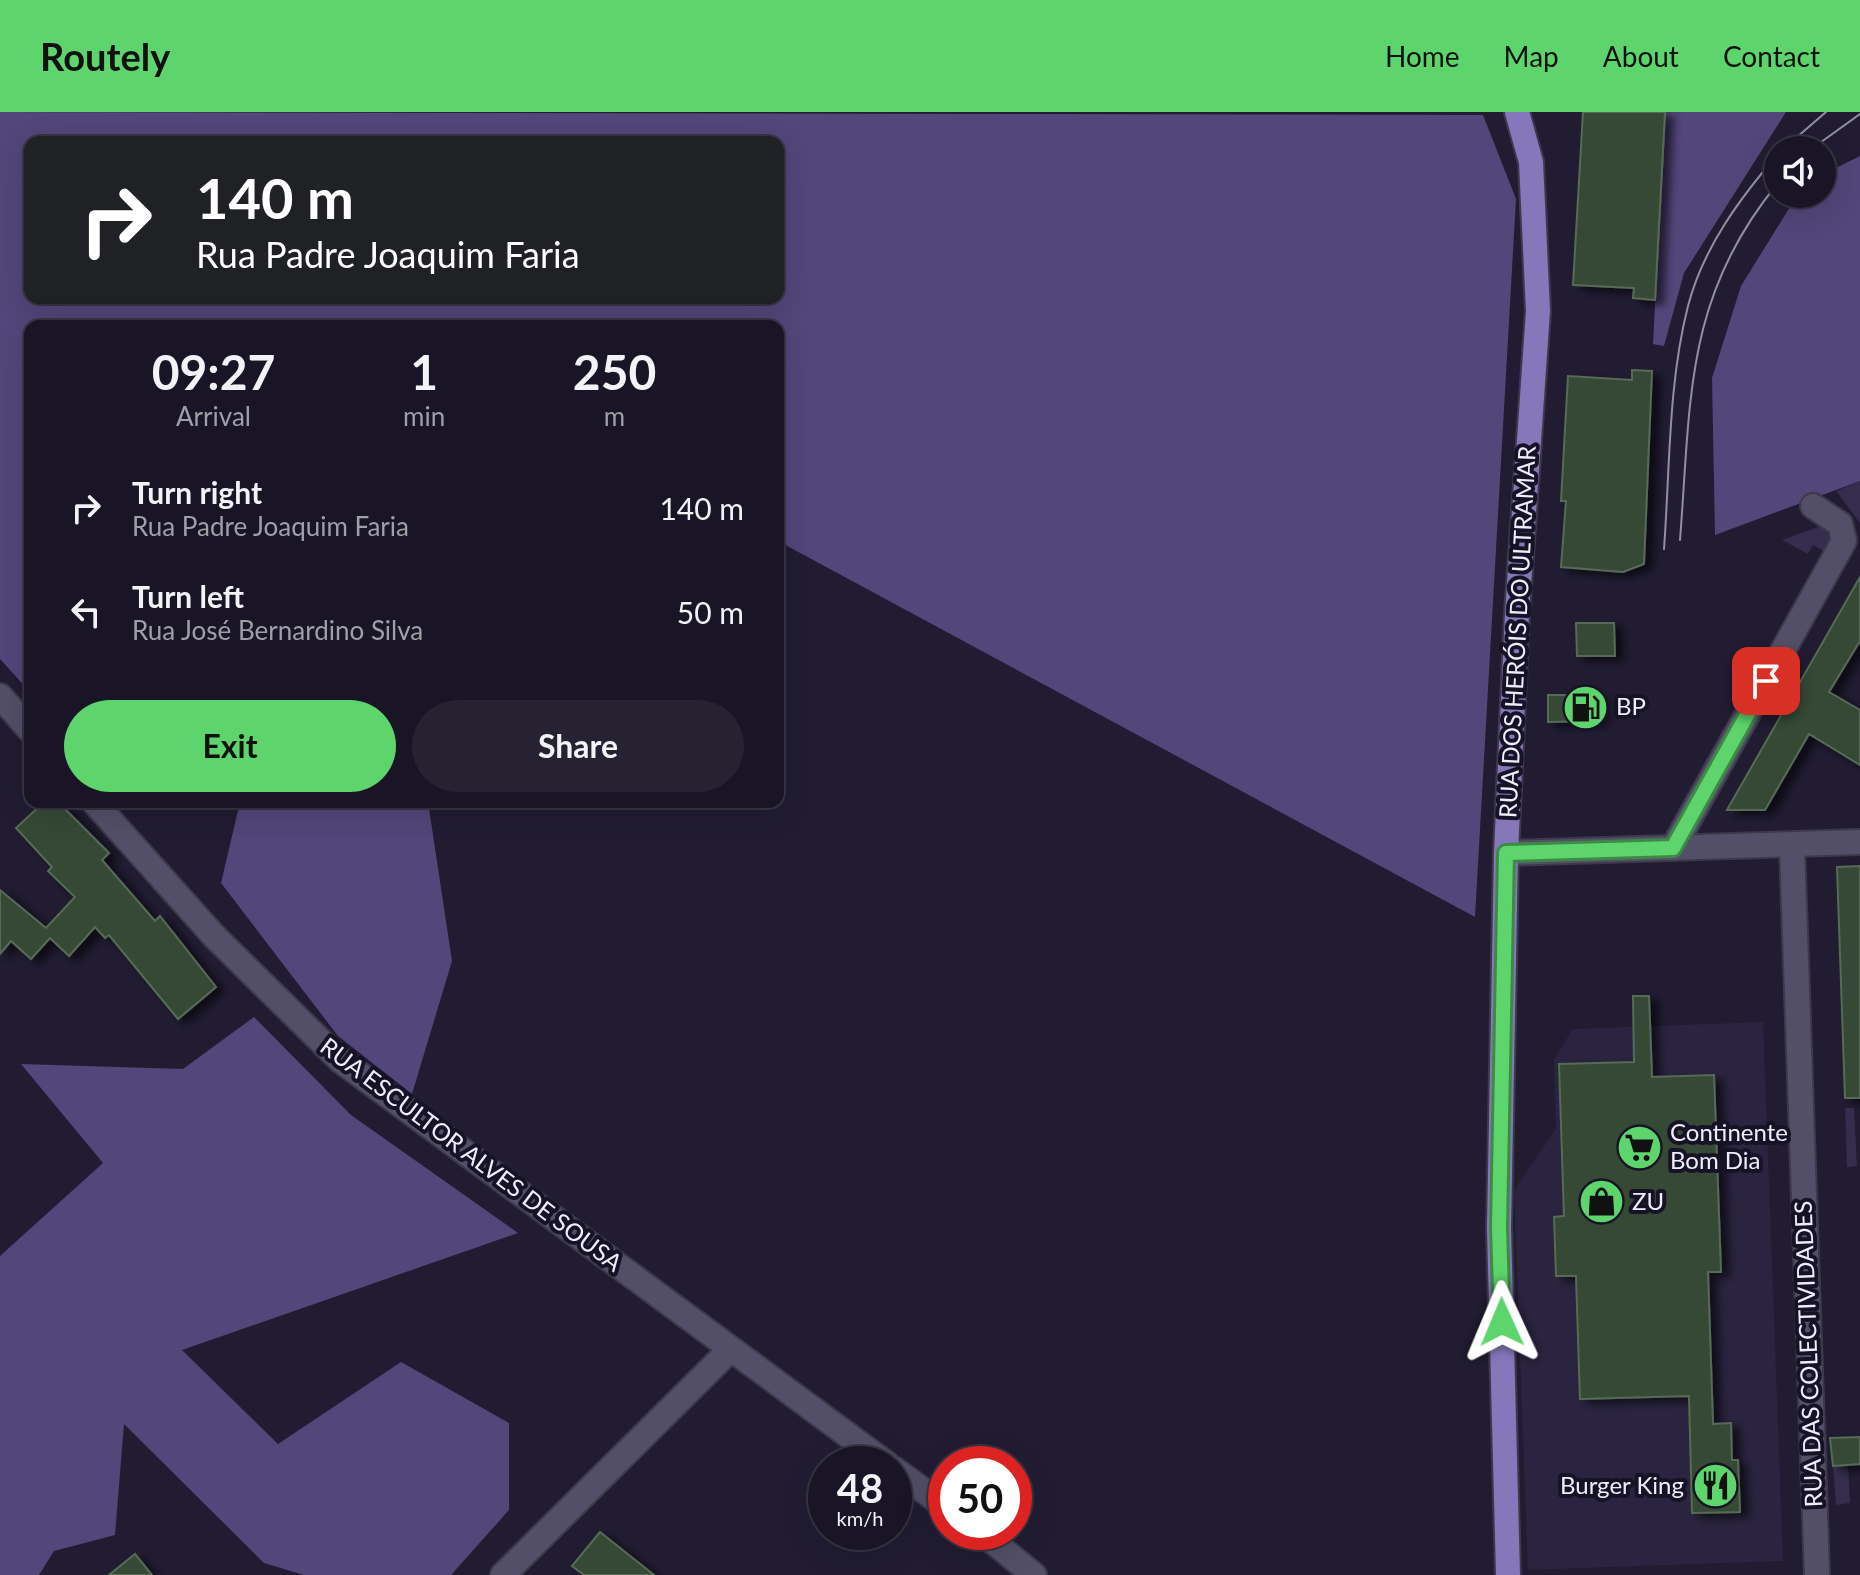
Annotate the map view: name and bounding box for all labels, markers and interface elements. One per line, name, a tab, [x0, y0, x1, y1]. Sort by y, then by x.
text: Routely	[40, 33, 170, 79]
text: Home	[1385, 39, 1460, 73]
text: Map	[1504, 39, 1559, 73]
text: About	[1603, 39, 1679, 73]
text: Contact	[1723, 39, 1820, 73]
map controls	[1764, 136, 1836, 208]
button: sound	[1764, 136, 1836, 208]
text: 140 m	[196, 164, 354, 231]
icon: right	[64, 168, 168, 272]
text: Rua Padre Joaquim Faria	[196, 232, 580, 276]
text: 09:27	[152, 343, 275, 400]
text: 1	[410, 343, 438, 400]
text: 250	[573, 343, 656, 400]
text: Arrival	[176, 400, 251, 432]
text: min	[403, 400, 445, 432]
text: m	[604, 400, 625, 432]
street label: RUA DOS HERÓIS DO ULTRAMAR	[1492, 445, 1541, 819]
text: Turn right	[132, 474, 262, 510]
icon: right	[64, 486, 108, 530]
text: 140 m	[659, 490, 744, 526]
text: Rua Padre Joaquim Faria	[132, 510, 409, 542]
text: Turn left	[132, 578, 244, 614]
icon: left	[64, 590, 108, 634]
text: 50 m	[677, 594, 744, 630]
text: Rua José Bernardino Silva	[132, 614, 423, 646]
pin	[1732, 647, 1800, 715]
icon: arrive	[1744, 659, 1788, 703]
fuel station icon: BP	[1561, 683, 1609, 731]
place label: BP	[1616, 691, 1646, 720]
button: Exit	[64, 700, 396, 792]
button: Share	[412, 700, 744, 792]
street label: RUA ESCULTOR ALVES DE SOUSA	[315, 1031, 629, 1277]
place label: Continente Bom Dia	[1670, 1117, 1788, 1174]
supermarket icon: Continente Bom Dia	[1615, 1123, 1663, 1171]
shop icon: ZU	[1577, 1178, 1625, 1226]
place label: ZU	[1632, 1186, 1664, 1215]
street label: RUA DAS COLECTIVIDADES	[1788, 1200, 1827, 1508]
position arrow	[1460, 1280, 1544, 1364]
speed limit sign: 50	[928, 1446, 1032, 1550]
restaurant icon: Burger King	[1691, 1462, 1739, 1510]
text: 48	[837, 1464, 883, 1512]
place label: Burger King	[1560, 1470, 1684, 1499]
text: km/h	[837, 1506, 883, 1530]

